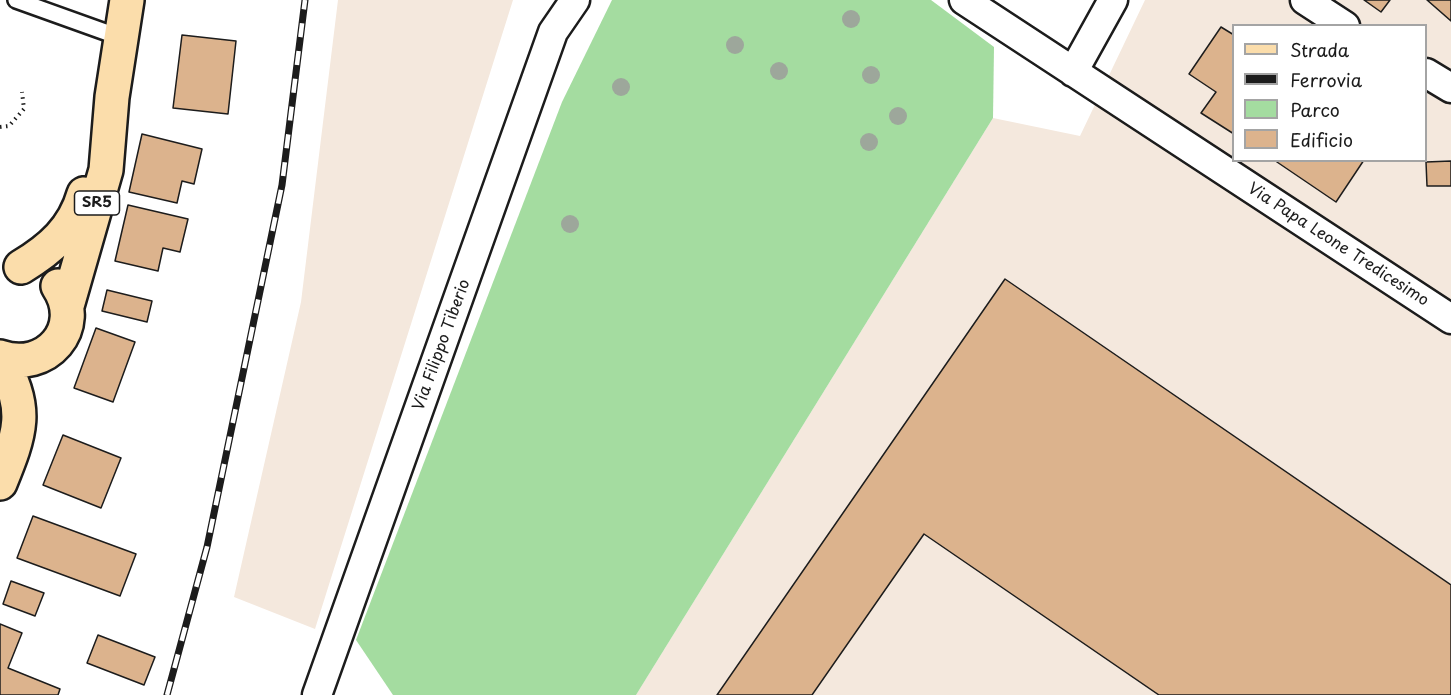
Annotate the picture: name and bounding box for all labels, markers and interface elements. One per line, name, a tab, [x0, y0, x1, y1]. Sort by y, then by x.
legend	[1232, 24, 1427, 162]
text: Strada	[1290, 36, 1349, 63]
text: Ferrovia	[1290, 66, 1362, 93]
text: Parco	[1290, 96, 1340, 123]
text: Edificio	[1290, 126, 1353, 153]
street label: Via Papa Leone Tredicesimo	[1244, 179, 1432, 311]
road number: SR5	[74, 191, 120, 215]
street label: Via Filippo Tiberio	[409, 277, 475, 413]

